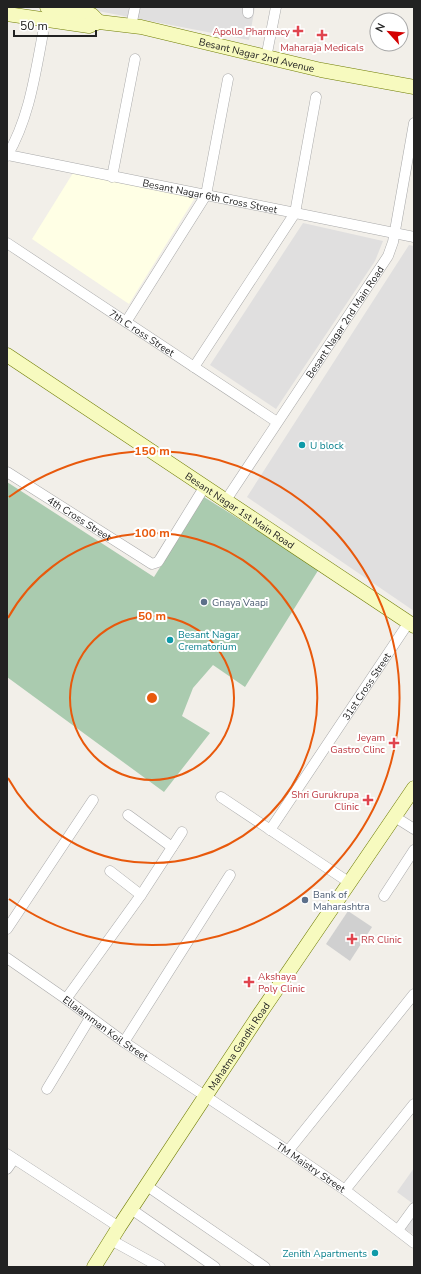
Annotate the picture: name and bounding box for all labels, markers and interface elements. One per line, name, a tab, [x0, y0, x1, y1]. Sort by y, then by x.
scale bar	[14, 12, 96, 38]
north arrow	[369, 12, 409, 52]
text: 50 m	[20, 18, 48, 34]
text: N	[372, 21, 389, 35]
place label: Apollo Pharmacy	[213, 25, 291, 39]
marker: Apollo Pharmacy	[293, 26, 303, 36]
marker: Maharaja Medicals	[317, 30, 327, 40]
street label: Besant Nagar 2nd Avenue	[197, 35, 316, 76]
place label: Maharaja Medicals	[280, 41, 364, 55]
street label: Besant Nagar 6th Cross Street	[141, 176, 279, 217]
street label: Besant Nagar 2nd Main Road	[303, 263, 388, 381]
street label: 7th C ross Street	[106, 307, 177, 360]
place label: U block	[310, 439, 345, 453]
marker: U block	[297, 440, 307, 450]
text: 150 m	[134, 443, 170, 459]
street label: Besant Nagar 1st Main Road	[182, 470, 297, 553]
street label: 4th Cross Street	[44, 493, 114, 545]
text: 100 m	[134, 525, 170, 541]
place label: Gnaya Vaapi	[212, 596, 268, 610]
marker: Gnaya Vaapi	[199, 597, 209, 607]
text: 50 m	[138, 608, 166, 624]
place label: Besant Nagar Crematorium	[178, 628, 240, 654]
marker: Besant Nagar Crematorium	[165, 635, 175, 645]
street label: 31st Cross Street	[339, 650, 395, 723]
centre of rings	[145, 691, 159, 705]
place label: Jeyam Gastro Clinc	[330, 731, 385, 757]
marker: Jeyam Gastro Clinc	[388, 737, 400, 749]
place label: Shri Gurukrupa Clinic	[291, 788, 359, 814]
marker: Shri Gurukrupa Clinic	[362, 794, 374, 806]
place label: Bank of Maharashtra	[313, 888, 369, 914]
marker: Bank of Maharashtra	[300, 895, 310, 905]
marker: RR Clinic	[346, 933, 358, 945]
place label: RR Clinic	[361, 933, 402, 947]
place label: Akshaya Poly Clinic	[258, 970, 305, 996]
marker: Akshaya Poly Clinic	[243, 976, 255, 988]
street label: Ellaiamman Koil Street	[60, 993, 151, 1065]
street label: Mahatma Gandhi Road	[205, 1000, 274, 1093]
street label: TM Maistry Street	[273, 1139, 348, 1196]
place label: Zenith Apartments	[283, 1247, 367, 1261]
marker: Zenith Apartments	[370, 1248, 380, 1258]

